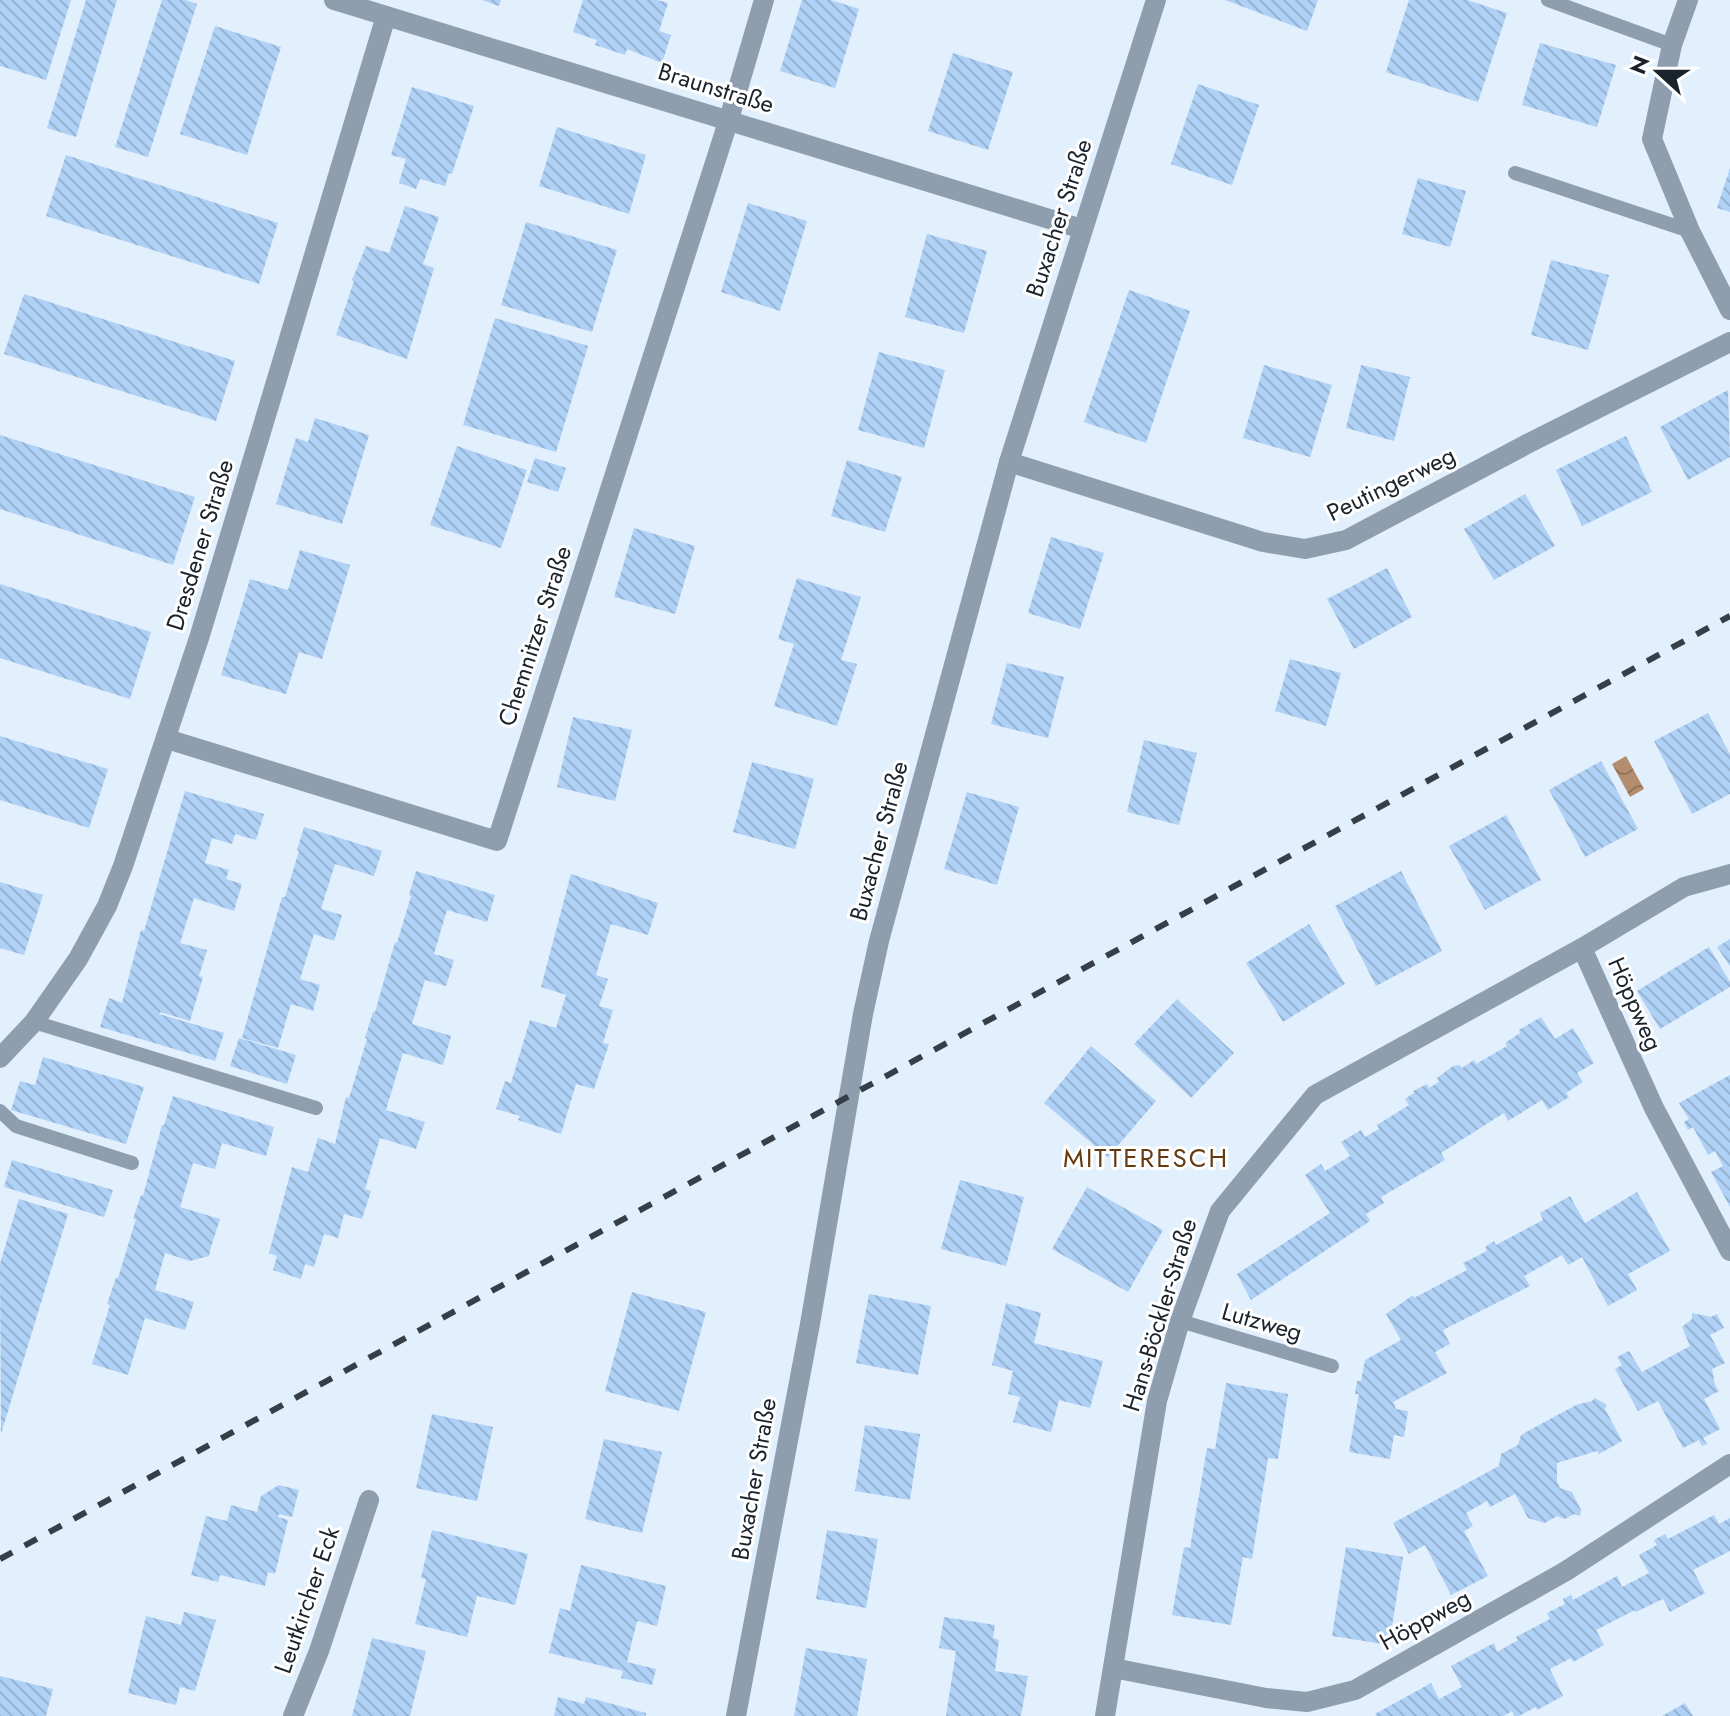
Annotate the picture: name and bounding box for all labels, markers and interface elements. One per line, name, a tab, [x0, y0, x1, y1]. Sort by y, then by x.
north arrow	[1618, 32, 1698, 112]
text: N	[1621, 51, 1657, 79]
street label: Braunstraße	[654, 53, 778, 122]
street label: Buxacher Straße	[1017, 134, 1101, 301]
street label: Peutingerweg	[1321, 437, 1461, 530]
street label: Dresdener Straße	[157, 455, 242, 635]
street label: Chemnitzer Straße	[489, 541, 580, 731]
street label: Buxacher Straße	[840, 757, 917, 925]
street label: Höppweg	[1599, 951, 1672, 1056]
district label: MITTERESCH	[1063, 1139, 1229, 1177]
street label: Hans-Böckler-Straße	[1114, 1214, 1206, 1416]
street label: Lutzweg	[1218, 1293, 1306, 1350]
street label: Buxacher Straße	[722, 1395, 785, 1563]
street label: Leutkircher Eck	[265, 1521, 348, 1678]
street label: Höppweg	[1373, 1580, 1477, 1659]

